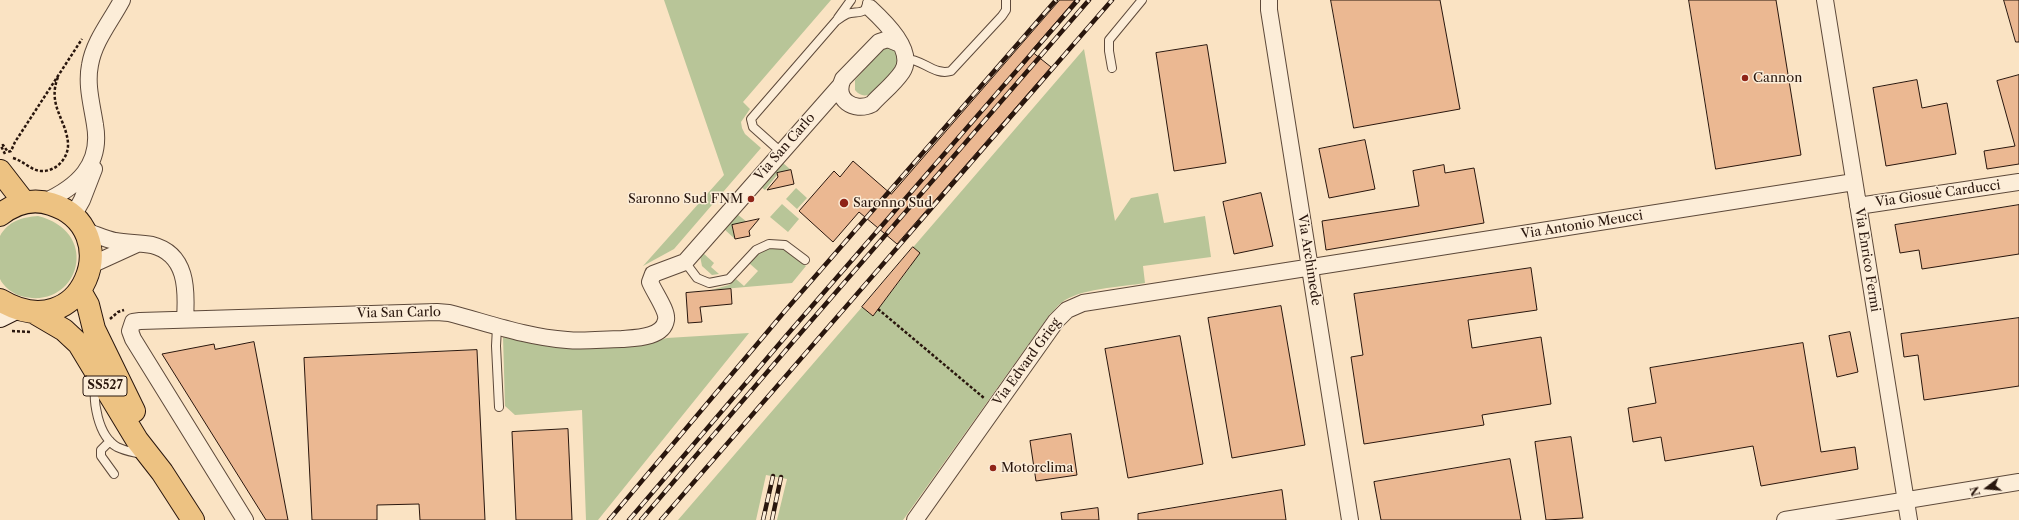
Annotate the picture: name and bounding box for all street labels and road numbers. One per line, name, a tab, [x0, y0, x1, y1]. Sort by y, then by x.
street label: Via San Carlo	[752, 110, 818, 184]
street label: Via Giosuè Carducci	[1874, 177, 2002, 211]
street label: Via Enrico Fermi	[1851, 207, 1883, 313]
street label: Via Antonio Meucci	[1520, 208, 1644, 242]
street label: Via Archimede	[1294, 213, 1324, 307]
street label: Via San Carlo	[357, 304, 441, 322]
street label: Via Edvard Grieg	[990, 315, 1064, 409]
road number: SS527	[83, 376, 127, 396]

